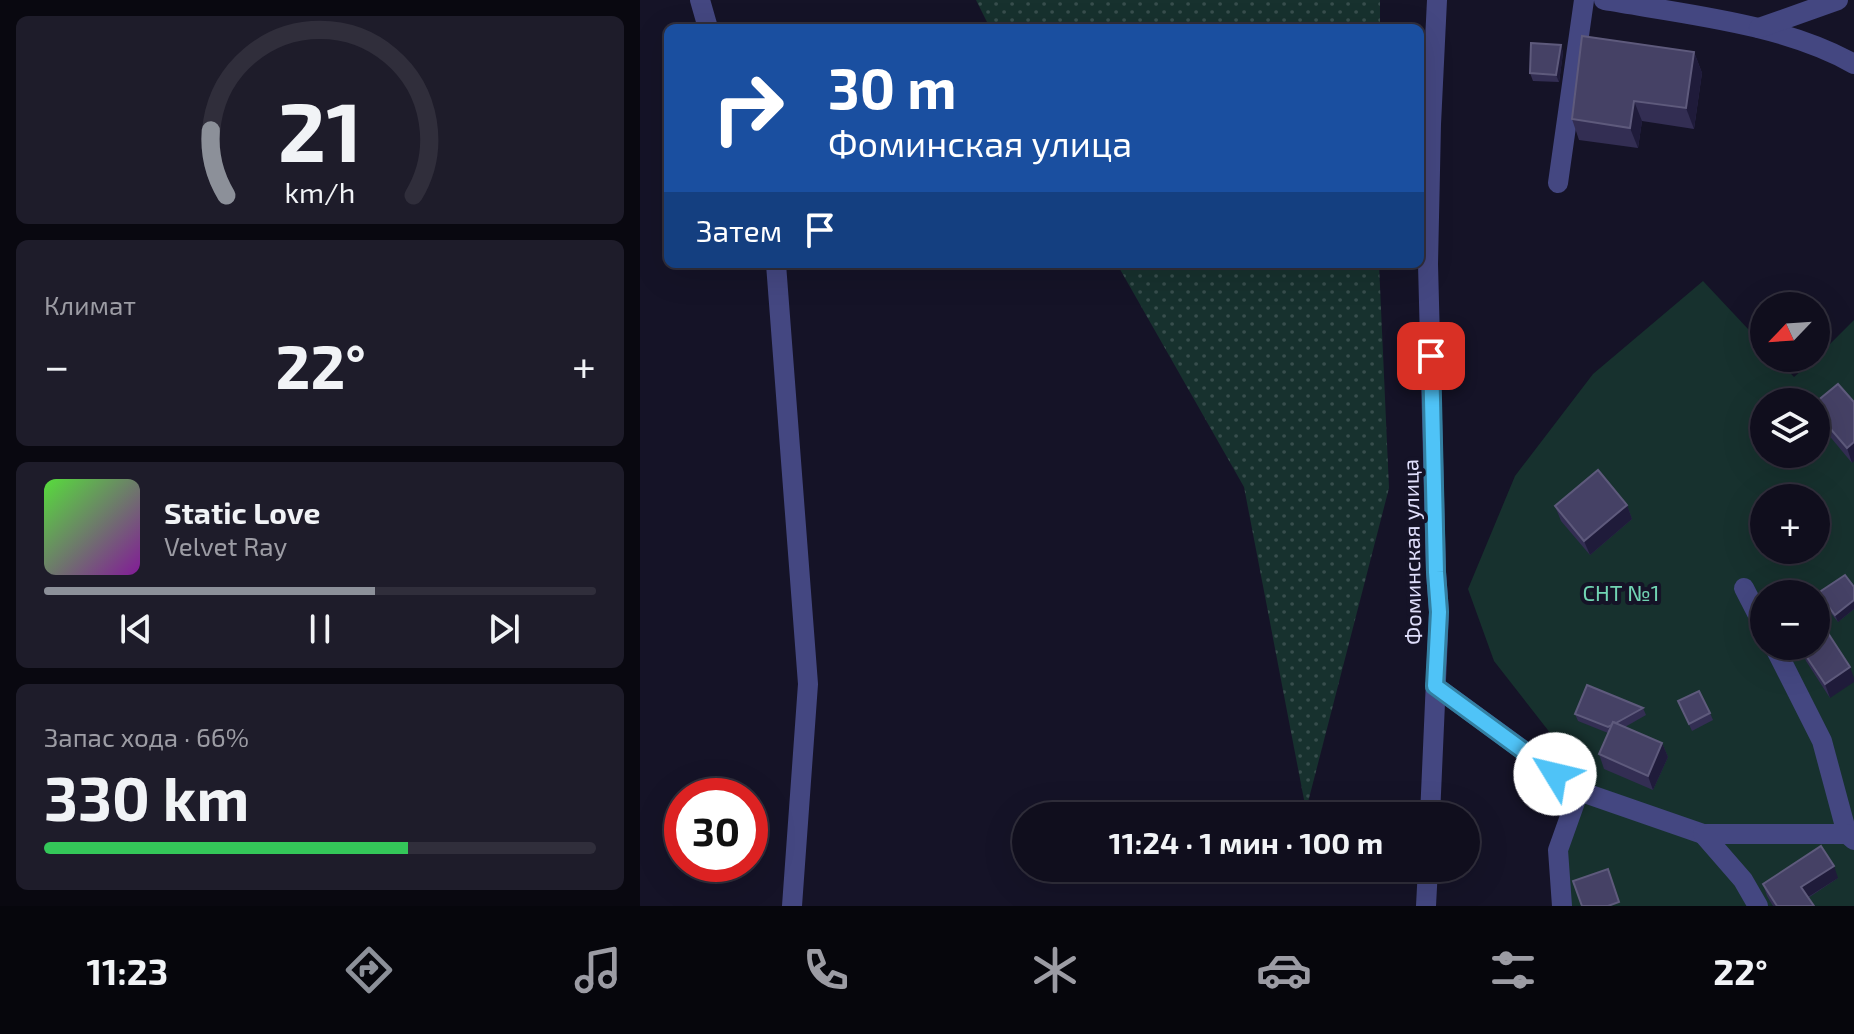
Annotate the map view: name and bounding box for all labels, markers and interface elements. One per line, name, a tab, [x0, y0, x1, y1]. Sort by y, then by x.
text: 30 m	[828, 53, 957, 120]
icon: right	[696, 56, 800, 160]
text: 21	[278, 79, 362, 179]
text: Фоминская улица	[828, 121, 1132, 164]
text: km/h	[285, 174, 355, 209]
icon: arrive	[798, 208, 842, 252]
text: Затем	[696, 212, 782, 248]
text: Климат	[44, 289, 136, 320]
north arrow	[1750, 292, 1830, 372]
map controls	[1750, 292, 1830, 660]
pin	[1397, 322, 1465, 390]
text: 22°	[276, 329, 366, 401]
icon: arrive	[1409, 334, 1453, 378]
text: −	[44, 338, 70, 391]
text: +	[572, 338, 596, 391]
button: layers	[1750, 388, 1830, 468]
street label: Фоминская улица	[1396, 459, 1427, 645]
button: +	[1750, 484, 1830, 564]
text: Static Love	[164, 494, 320, 530]
text: Velvet Ray	[164, 530, 287, 561]
park label: СНТ №1	[1582, 579, 1660, 605]
button: −	[1750, 580, 1830, 660]
icon: previous	[114, 607, 158, 651]
icon: pause	[298, 607, 342, 651]
icon: next	[482, 607, 526, 651]
text: Запас хода · 66%	[44, 721, 249, 752]
position arrow	[1513, 732, 1597, 816]
text: 330 km	[44, 761, 249, 833]
speed limit sign: 30	[664, 778, 768, 882]
text: 11:24 · 1 мин · 100 m	[1109, 824, 1383, 860]
icon: directions	[341, 942, 397, 998]
icon: music	[570, 942, 626, 998]
icon: phone	[798, 942, 854, 998]
icon: climate	[1027, 942, 1083, 998]
icon: car	[1256, 942, 1312, 998]
icon: filters	[1485, 942, 1541, 998]
text: 11:23	[86, 949, 168, 992]
text: 22°	[1713, 949, 1768, 992]

